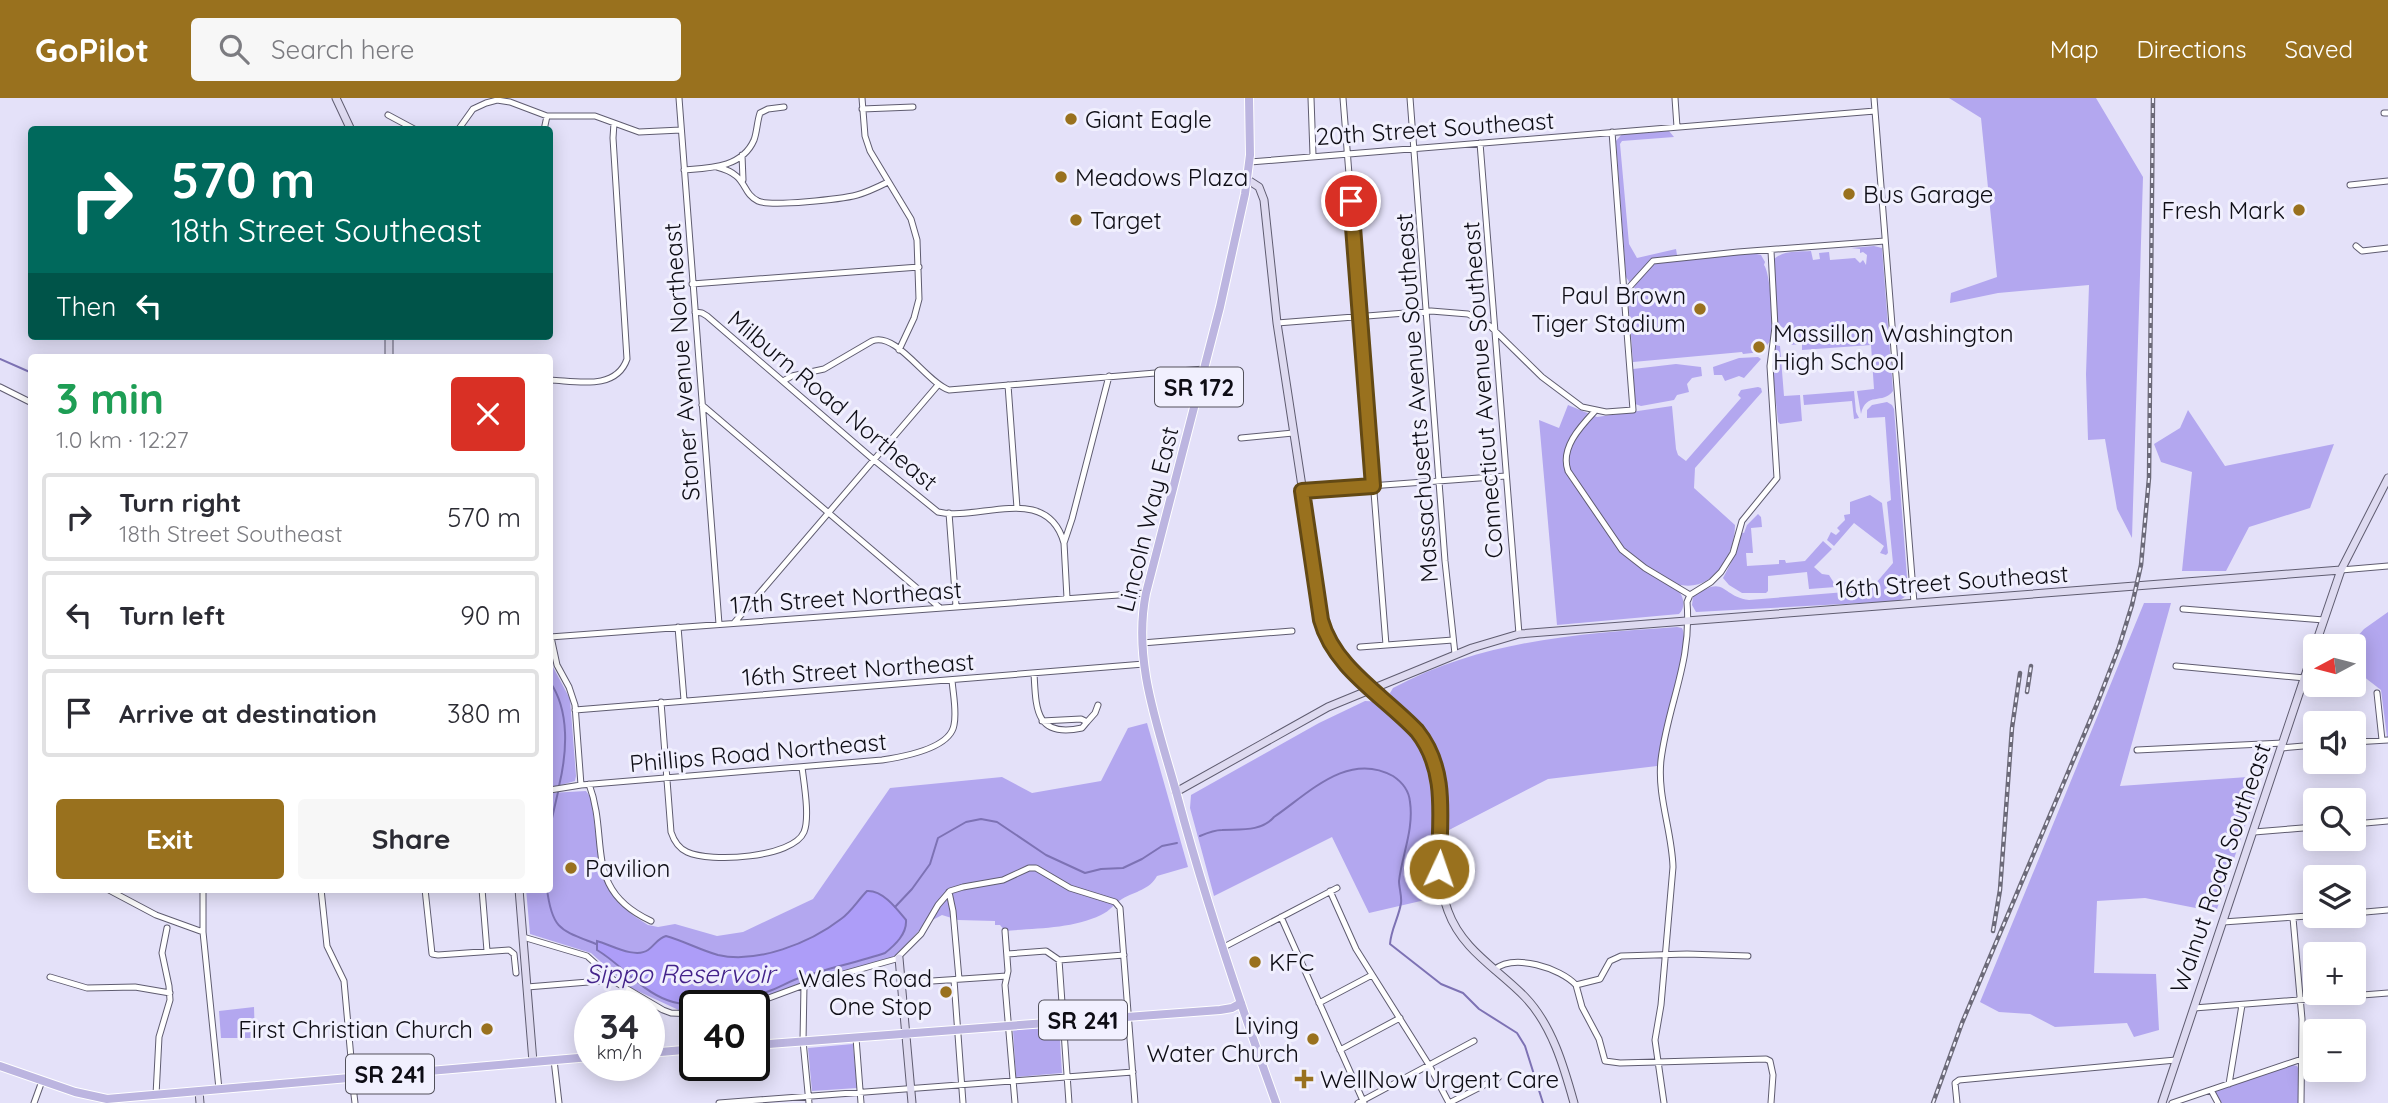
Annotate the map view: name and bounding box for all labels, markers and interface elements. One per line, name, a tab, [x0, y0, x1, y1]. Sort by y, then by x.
search box	[191, 18, 681, 81]
text: GoPilot	[35, 29, 149, 70]
icon: search	[215, 30, 253, 68]
text: Search here	[271, 33, 414, 66]
text: Map	[2050, 34, 2099, 64]
text: Directions	[2137, 34, 2247, 64]
text: Saved	[2285, 34, 2353, 64]
place label: Giant Eagle	[1085, 104, 1212, 134]
street label: 20th Street Southeast	[1315, 105, 1555, 151]
marker: Giant Eagle	[1063, 111, 1079, 127]
text: 570 m	[171, 149, 315, 210]
icon: right	[56, 154, 147, 245]
place label: Meadows Plaza	[1075, 162, 1248, 192]
marker: Meadows Plaza	[1053, 169, 1069, 185]
pin	[1321, 171, 1381, 231]
place label: Bus Garage	[1863, 179, 1993, 209]
icon: arrive	[1332, 182, 1370, 220]
marker: Bus Garage	[1841, 186, 1857, 202]
place label: Fresh Mark	[2161, 195, 2285, 225]
marker: Fresh Mark	[2291, 202, 2307, 218]
place label: Target	[1090, 205, 1162, 235]
text: 18th Street Southeast	[171, 210, 482, 250]
marker: Target	[1068, 212, 1084, 228]
street label: Massachusetts Avenue Southeast	[1388, 212, 1444, 584]
street label: Connecticut Avenue Southeast	[1455, 221, 1509, 559]
street label: Stoner Avenue Northeast	[656, 222, 706, 502]
place label: Paul Brown Tiger Stadium	[1531, 280, 1686, 338]
icon: left	[130, 287, 168, 325]
text: Then	[56, 290, 116, 323]
marker: Paul Brown Tiger Stadium	[1692, 301, 1708, 317]
street label: Milburn Road Northeast	[722, 303, 944, 497]
place label: Massillon Washington High School	[1773, 318, 2014, 376]
marker: Massillon Washington High School	[1751, 339, 1767, 355]
road number: SR 172	[1155, 368, 1243, 406]
text: 3 min	[56, 372, 164, 425]
button: close	[451, 377, 525, 451]
street label: Lincoln Way East	[1109, 423, 1185, 615]
text: 1.0 km · 12:27	[56, 425, 189, 454]
text: Turn right	[119, 486, 241, 519]
icon: right	[60, 498, 98, 536]
text: 570 m	[447, 501, 521, 534]
text: 18th Street Southeast	[119, 519, 343, 548]
street label: 16th Street Southeast	[1835, 558, 2069, 604]
street label: 17th Street Northeast	[729, 574, 963, 620]
icon: left	[60, 596, 98, 634]
text: Turn left	[119, 599, 226, 632]
text: 90 m	[460, 599, 521, 632]
north arrow	[2303, 634, 2366, 696]
map controls	[2303, 634, 2366, 1082]
street label: 16th Street Northeast	[741, 646, 975, 692]
icon: arrive	[60, 694, 98, 732]
text: Arrive at destination	[119, 697, 377, 730]
text: 380 m	[447, 697, 521, 730]
button: sound	[2303, 711, 2366, 774]
street label: Phillips Road Northeast	[628, 726, 888, 778]
street label: Walnut Road Southeast	[2163, 739, 2277, 997]
button: search	[2303, 788, 2366, 851]
button: Exit	[56, 799, 284, 879]
button: Share	[298, 799, 525, 879]
position arrow	[1402, 832, 1476, 906]
place label: Pavilion	[585, 853, 670, 883]
marker: Pavilion	[563, 860, 579, 876]
button: layers	[2303, 865, 2366, 928]
button: +	[2303, 942, 2366, 1005]
place label: KFC	[1269, 947, 1314, 977]
marker: KFC	[1247, 954, 1263, 970]
water label: Sippo Reservoir	[585, 957, 778, 990]
place label: Wales Road One Stop	[798, 963, 932, 1021]
marker: Wales Road One Stop	[938, 984, 954, 1000]
speed limit sign: 40	[679, 990, 770, 1081]
road number: SR 241	[1039, 1001, 1127, 1040]
text: 34	[600, 1004, 639, 1048]
place label: Living Water Church	[1146, 1010, 1299, 1068]
place label: First Christian Church	[238, 1014, 473, 1044]
button: −	[2303, 1019, 2366, 1082]
marker: First Christian Church	[479, 1021, 495, 1037]
marker: Living Water Church	[1305, 1031, 1321, 1047]
text: km/h	[597, 1041, 642, 1064]
road number: SR 241	[346, 1054, 434, 1093]
place label: WellNow Urgent Care	[1320, 1064, 1559, 1094]
marker: WellNow Urgent Care	[1294, 1069, 1314, 1089]

